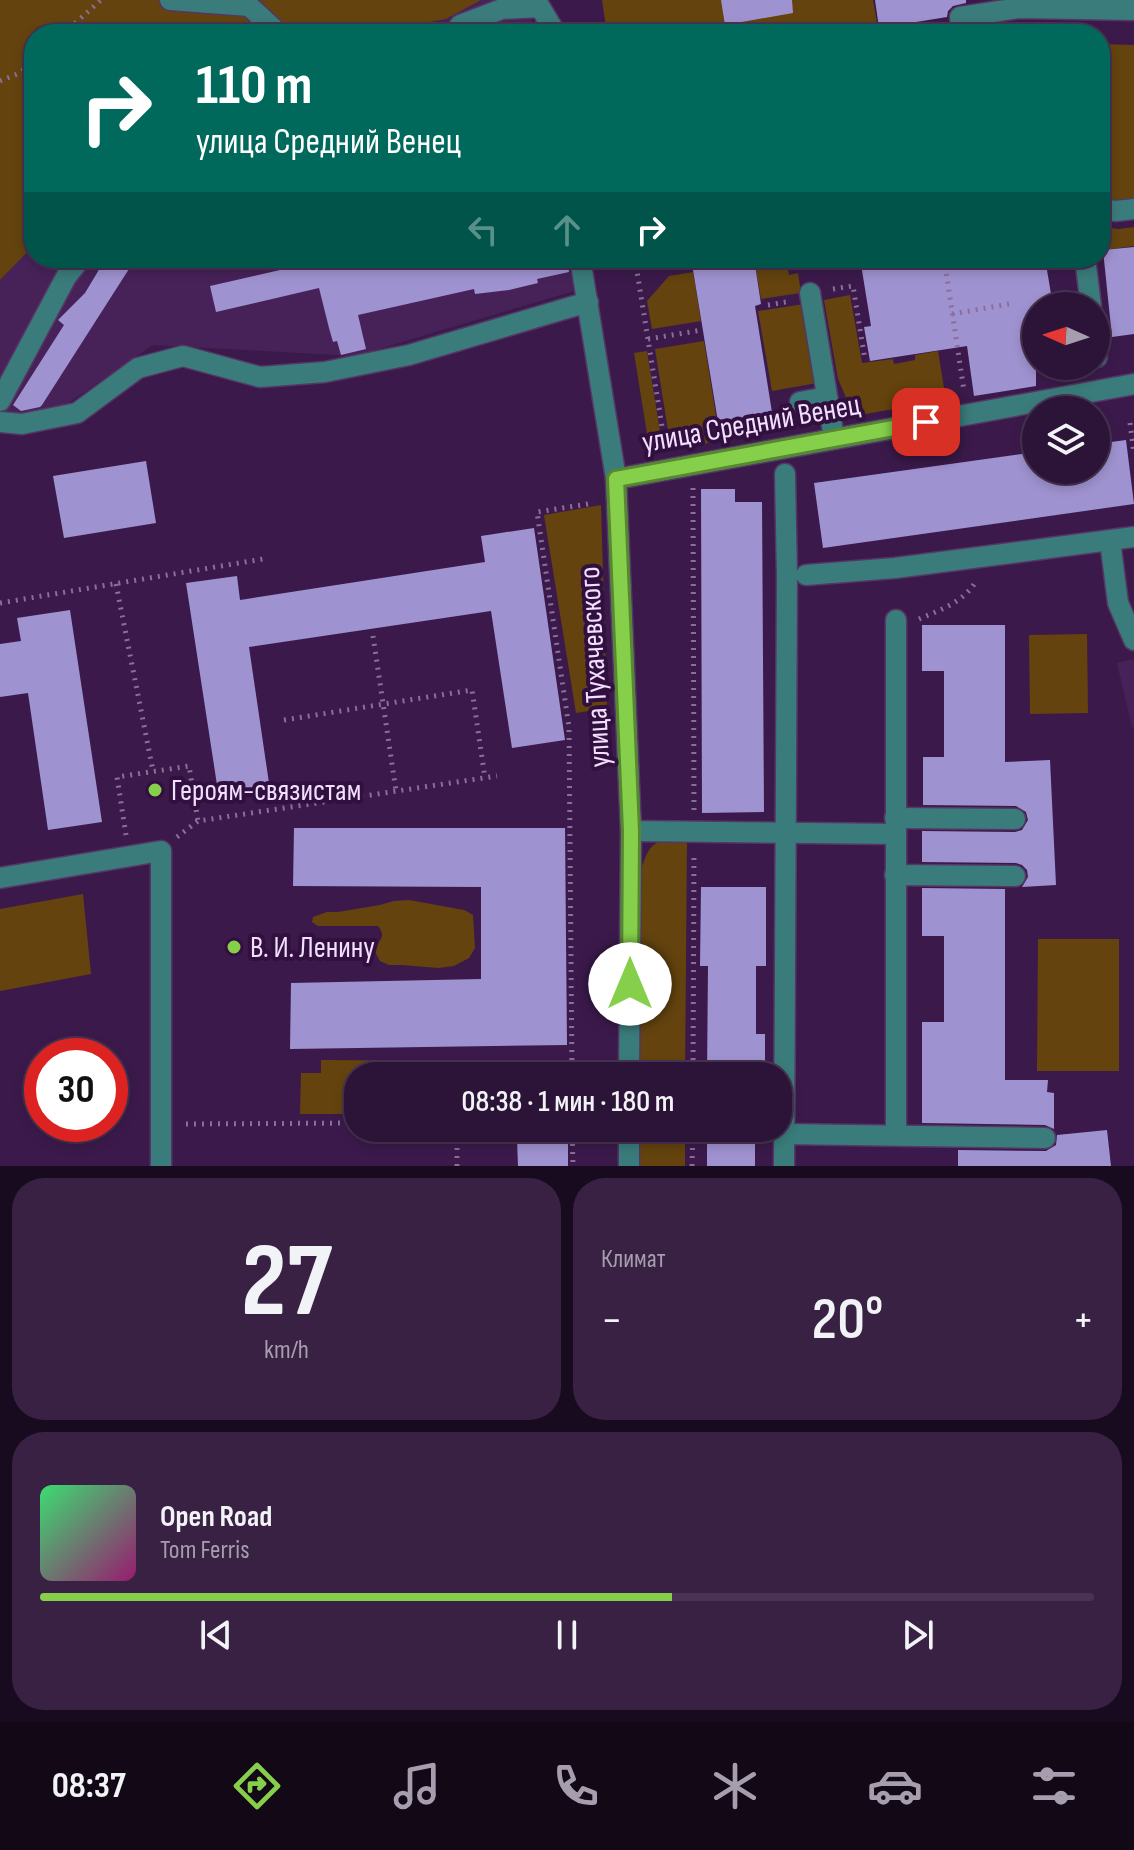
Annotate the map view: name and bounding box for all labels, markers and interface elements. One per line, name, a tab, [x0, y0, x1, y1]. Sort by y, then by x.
text: 110 m	[196, 53, 312, 120]
icon: right	[64, 56, 168, 160]
text: улица Средний Венец	[196, 121, 461, 164]
icon: left	[461, 208, 505, 252]
icon: ahead	[545, 208, 589, 252]
icon: right	[629, 208, 673, 252]
north arrow	[1022, 292, 1110, 380]
map controls	[1022, 292, 1110, 484]
street label: улица Средний Венец	[639, 387, 863, 461]
pin	[892, 388, 960, 456]
button: layers	[1022, 396, 1110, 484]
icon: arrive	[904, 400, 948, 444]
street label: улица Тухачевского	[572, 566, 618, 768]
place label: Героям-связистам	[171, 773, 361, 809]
marker: Героям-связистам	[146, 781, 164, 799]
place label: В. И. Ленину	[250, 930, 375, 966]
marker: В. И. Ленину	[225, 938, 243, 956]
position arrow	[588, 942, 672, 1026]
speed limit sign: 30	[24, 1038, 128, 1142]
text: 08:38 · 1 мин · 180 m	[462, 1084, 674, 1120]
text: 27	[241, 1220, 332, 1345]
text: Климат	[601, 1244, 665, 1275]
text: 20°	[812, 1284, 883, 1356]
text: −	[601, 1294, 623, 1347]
text: +	[1072, 1294, 1094, 1347]
text: km/h	[264, 1335, 309, 1366]
text: Open Road	[160, 1499, 272, 1535]
text: Tom Ferris	[160, 1535, 250, 1566]
icon: previous	[194, 1613, 238, 1657]
icon: pause	[545, 1613, 589, 1657]
icon: next	[896, 1613, 940, 1657]
icon: directions	[229, 1758, 285, 1814]
icon: music	[389, 1758, 445, 1814]
icon: phone	[548, 1758, 604, 1814]
icon: climate	[707, 1758, 763, 1814]
icon: car	[867, 1758, 923, 1814]
icon: filters	[1026, 1758, 1082, 1814]
text: 08:37	[52, 1765, 126, 1808]

